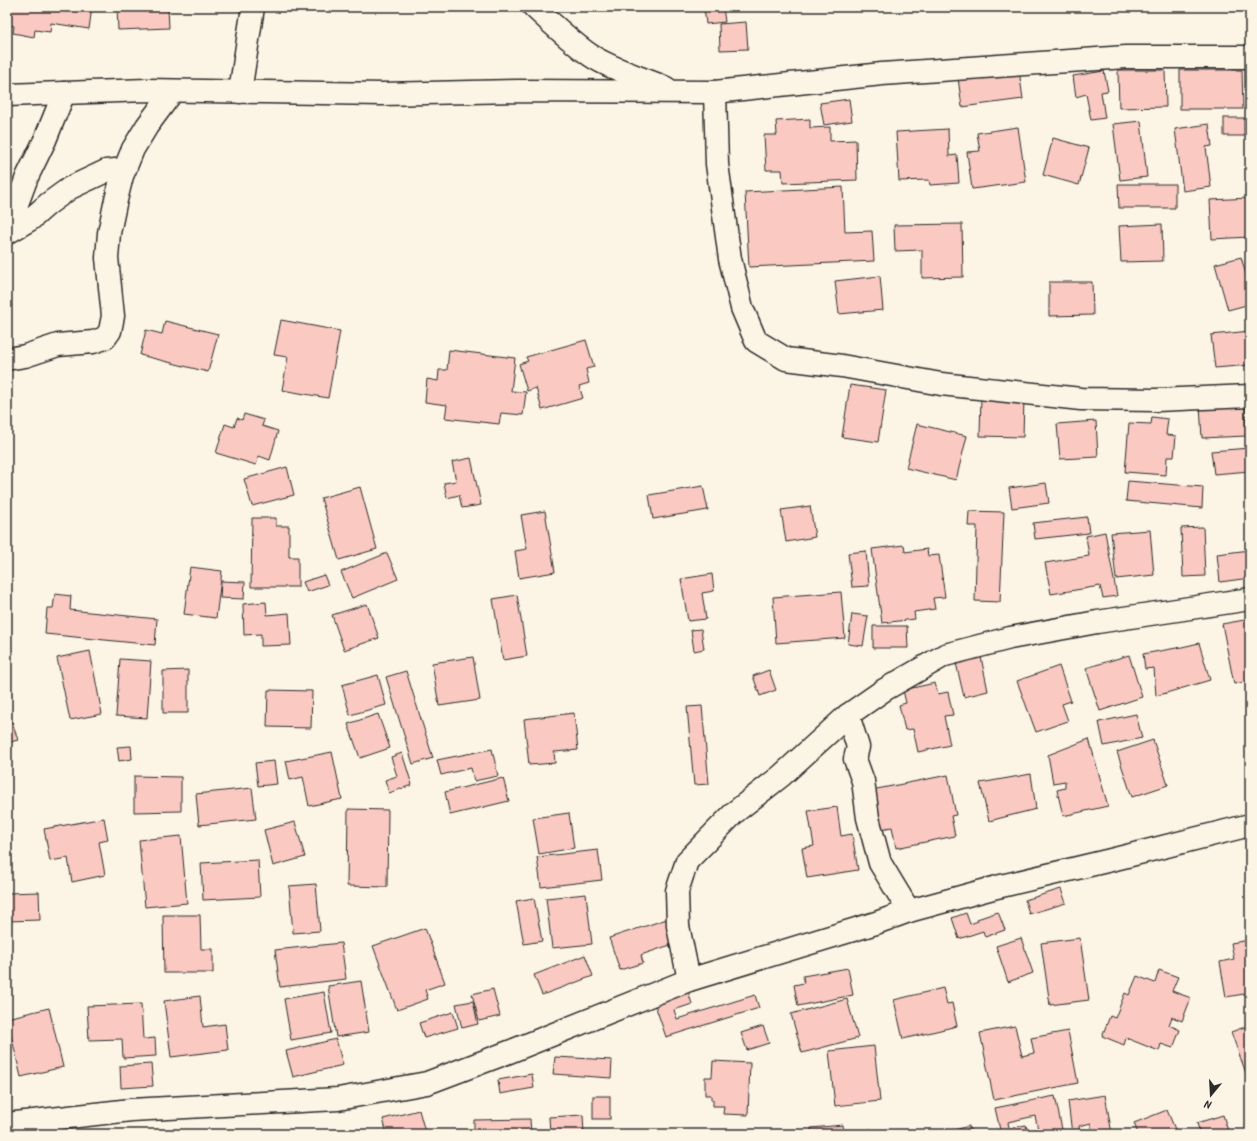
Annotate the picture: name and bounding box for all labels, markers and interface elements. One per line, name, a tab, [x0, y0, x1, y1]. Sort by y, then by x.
north arrow	[1191, 1075, 1231, 1115]
text: N	[1202, 1094, 1214, 1113]

